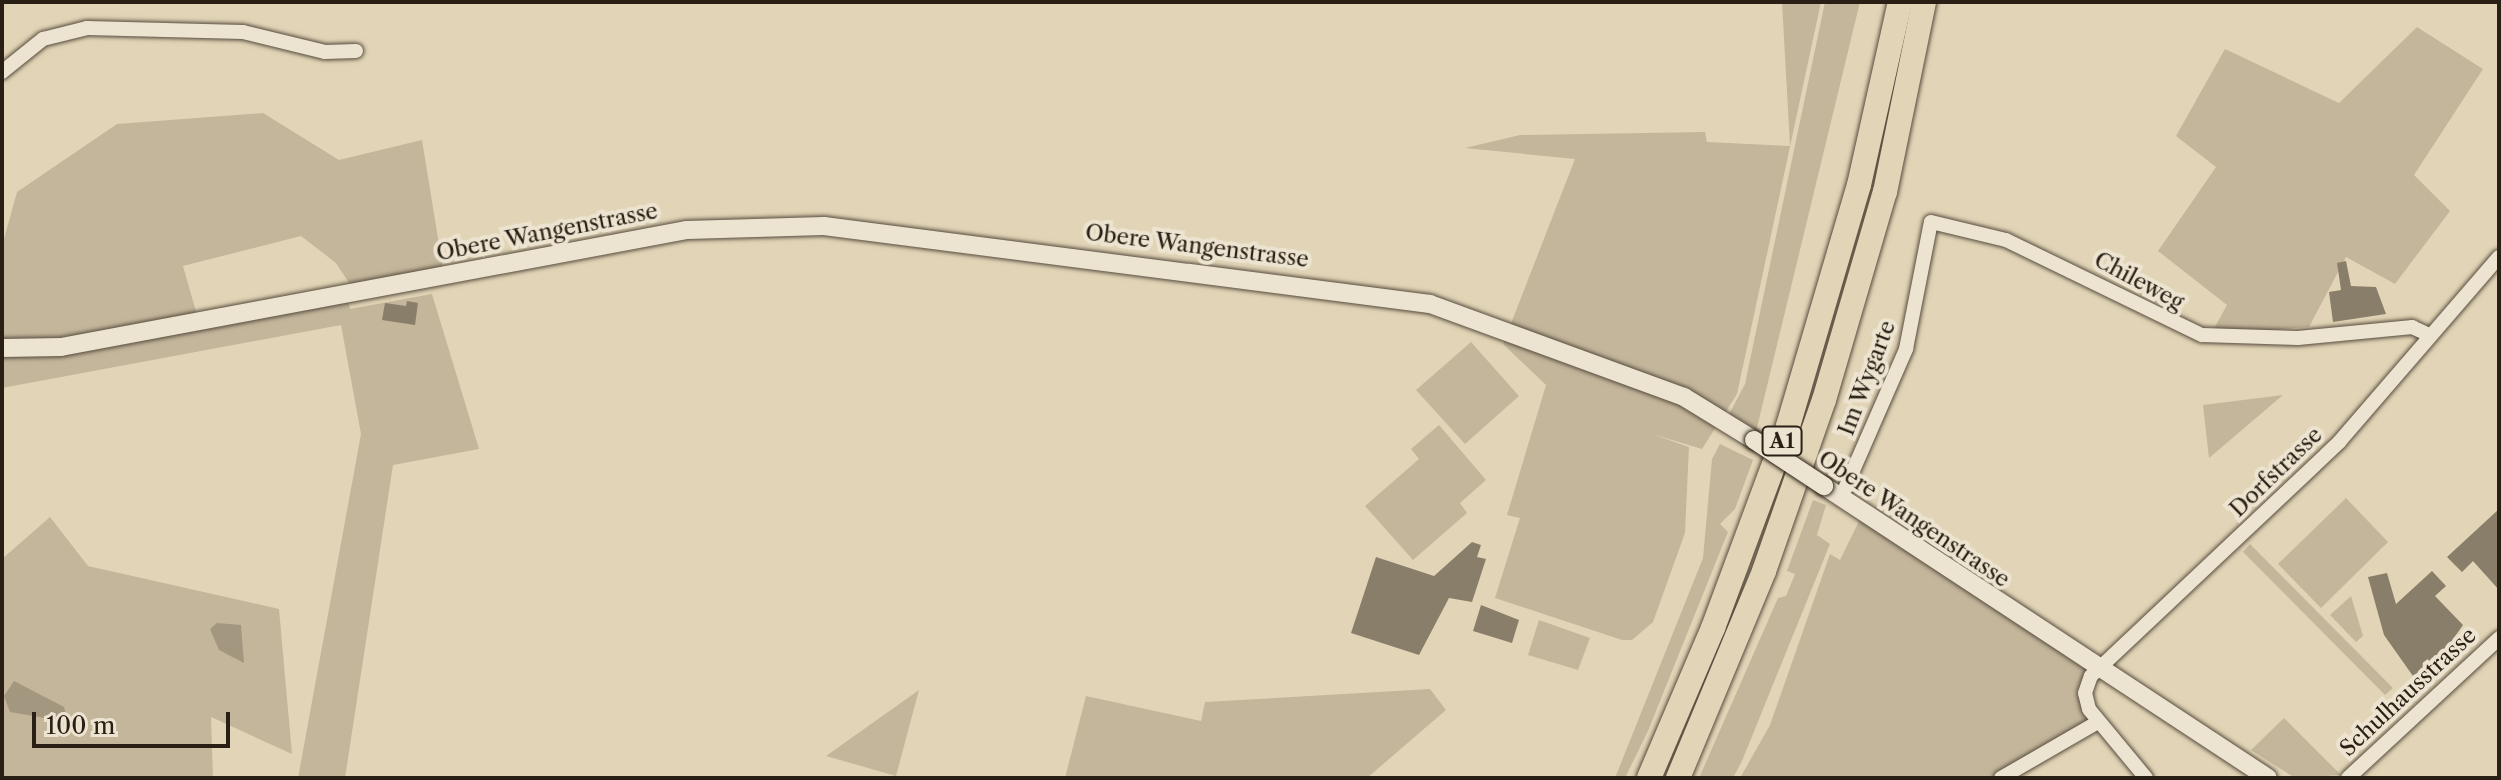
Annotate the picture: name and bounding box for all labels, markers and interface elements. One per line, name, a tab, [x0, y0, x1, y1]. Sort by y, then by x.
street label: Obere Wangenstrasse	[434, 198, 660, 266]
street label: Obere Wangenstrasse	[1083, 219, 1311, 273]
street label: Chileweg	[2090, 246, 2188, 316]
street label: Im Wygarte	[1833, 316, 1901, 440]
street label: Dorfstrasse	[2224, 422, 2328, 522]
road number: A1	[1760, 425, 1804, 457]
street label: Obere Wangenstrasse	[1813, 445, 2015, 593]
street label: Schulhausstrasse	[2334, 622, 2482, 762]
scale bar	[36, 696, 234, 746]
text: 100 m	[46, 711, 115, 740]

